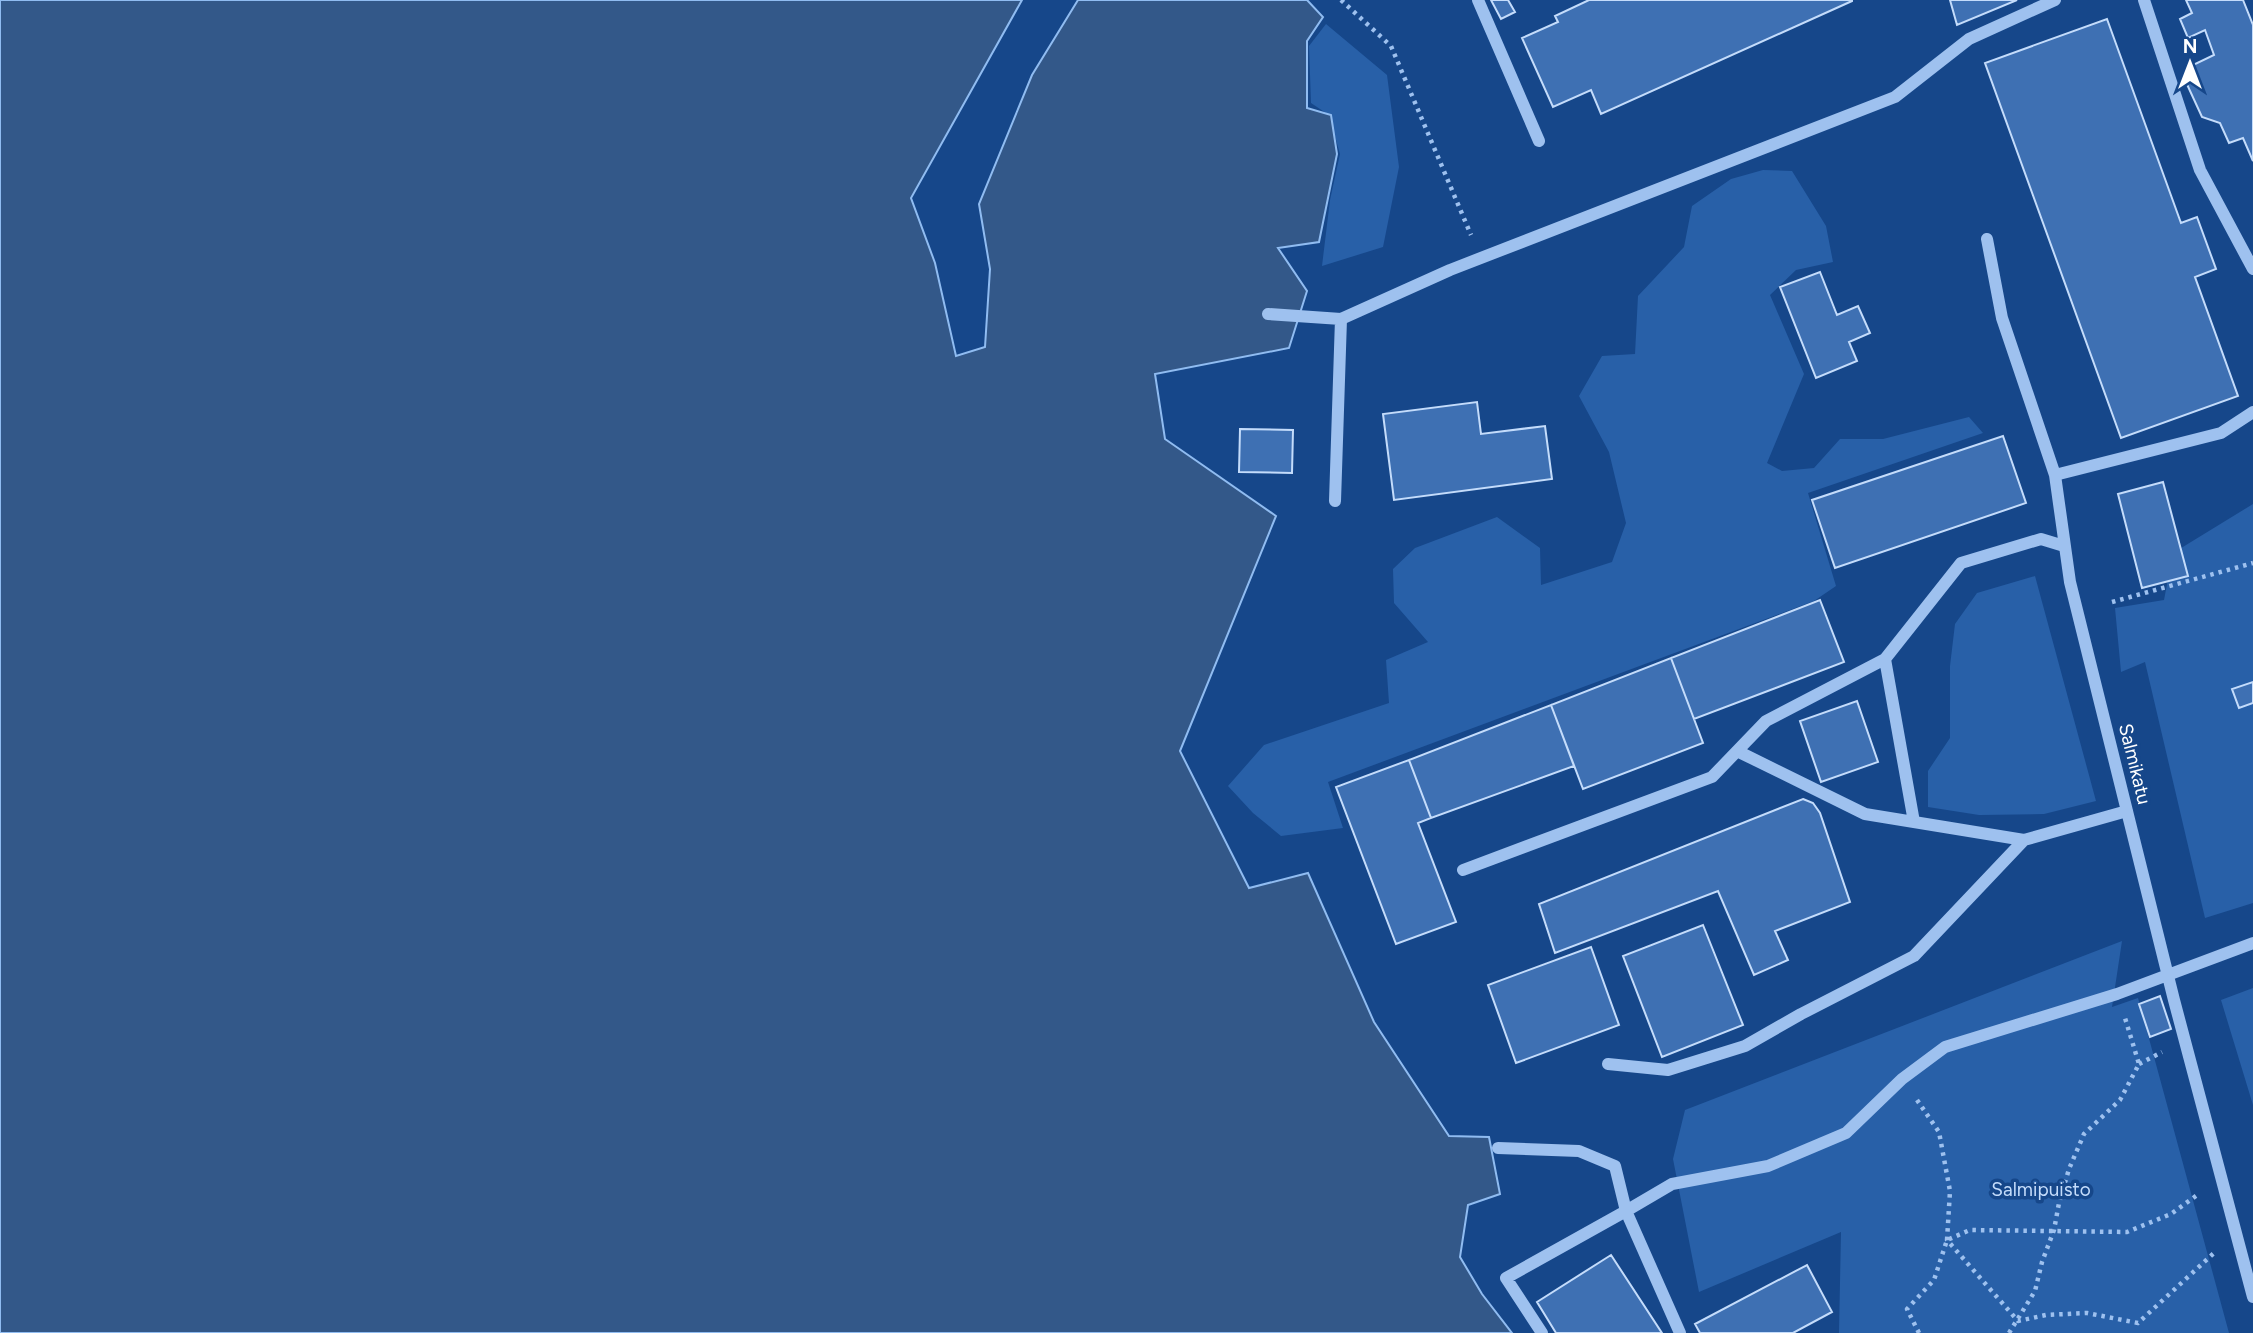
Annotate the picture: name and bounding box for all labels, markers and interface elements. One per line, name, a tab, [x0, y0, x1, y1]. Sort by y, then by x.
north arrow	[2155, 28, 2225, 98]
text: N	[2183, 35, 2197, 58]
street label: Salmikatu	[2114, 721, 2156, 807]
park label: Salmipuisto	[1991, 1178, 2091, 1201]

